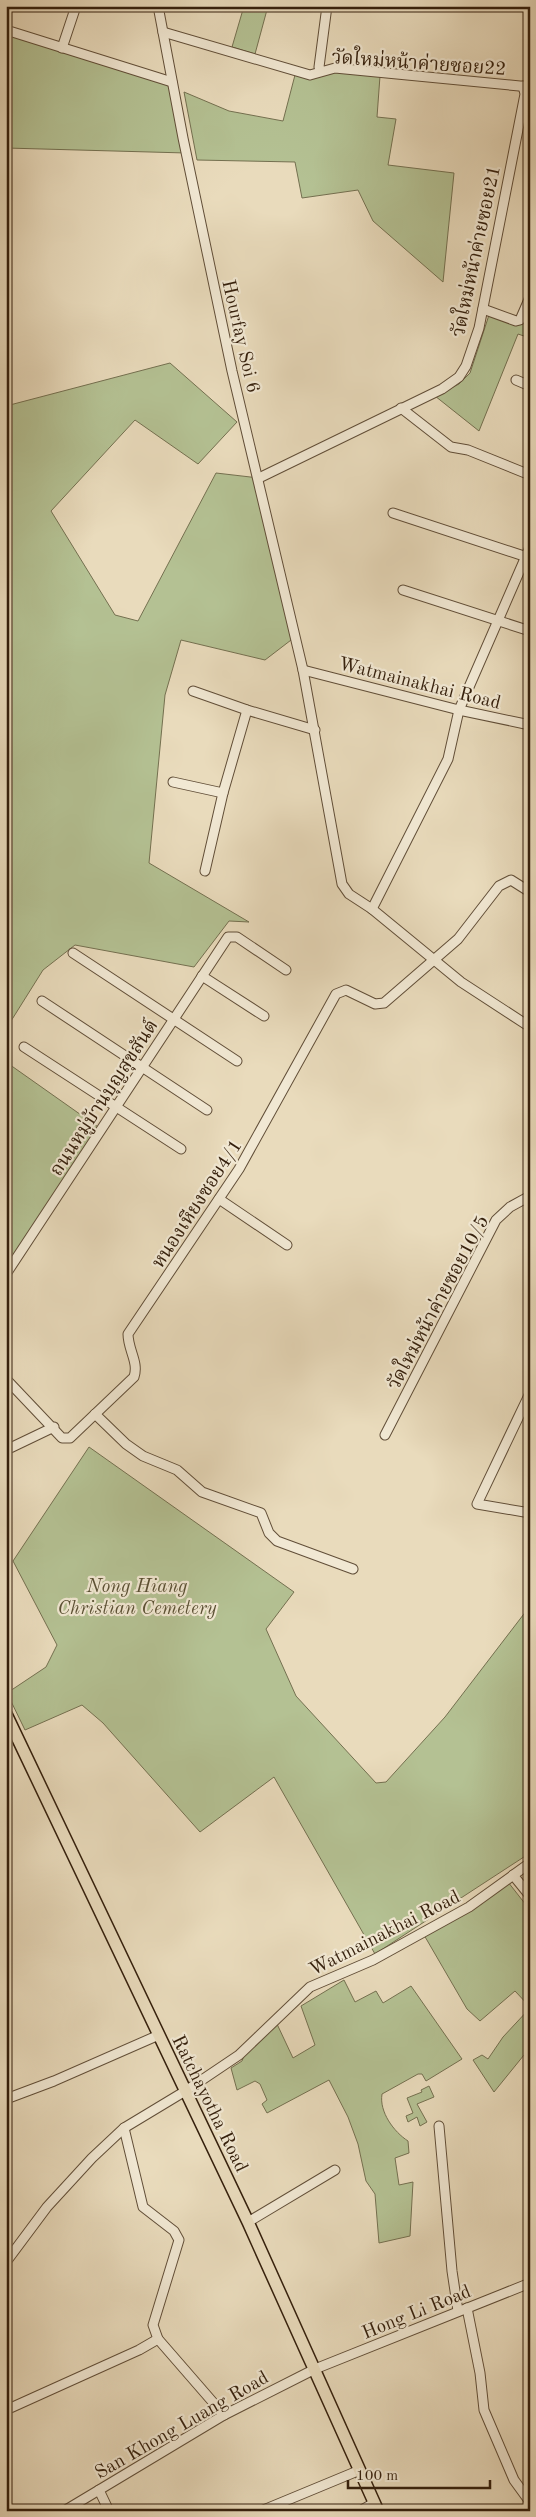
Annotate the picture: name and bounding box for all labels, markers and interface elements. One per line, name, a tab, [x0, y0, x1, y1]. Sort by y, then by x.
street label: วัดใหม่หน้าค่ายซอย22	[331, 43, 507, 80]
street label: วัดใหม่หน้าค่ายซอย21	[444, 163, 505, 339]
street label: Hourfay Soi 6	[217, 278, 262, 395]
street label: Watmainakhai Road	[336, 655, 503, 714]
street label: ถนนหมู่บ้านบุญสุขสันต์	[44, 1015, 163, 1180]
street label: หนองเหียงซอย4/1	[148, 1136, 247, 1272]
street label: วัดใหม่หน้าค่ายซอย10/5	[380, 1210, 493, 1393]
park label: Nong Hiang Christian Cemetery	[57, 1578, 217, 1619]
street label: Watmainakhai Road	[307, 1888, 464, 1980]
street label: Ratchayotha Road	[167, 2033, 250, 2176]
street label: Hong Li Road	[360, 2283, 474, 2344]
street label: San Khong Luang Road	[92, 2369, 272, 2484]
scale bar	[348, 2457, 491, 2489]
text: 100 m	[356, 2469, 398, 2484]

